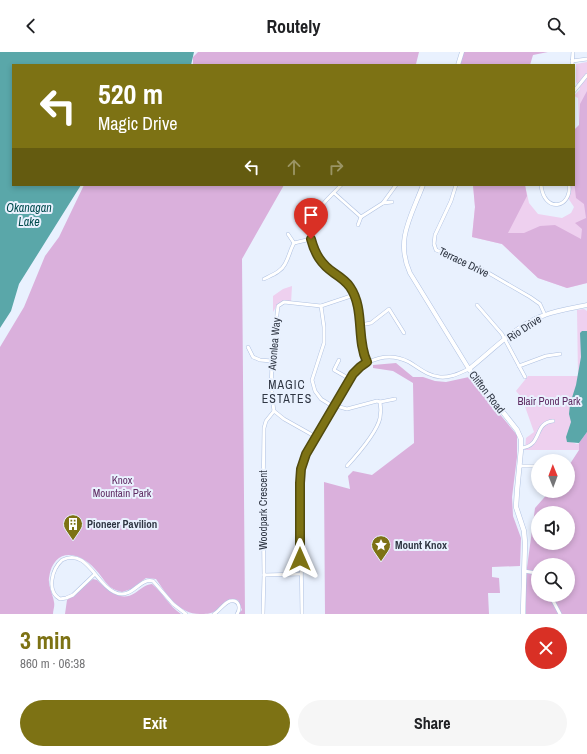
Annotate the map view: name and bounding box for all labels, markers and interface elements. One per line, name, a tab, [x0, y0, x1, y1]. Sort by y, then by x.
text: Routely	[266, 14, 321, 39]
icon: back	[20, 15, 42, 37]
icon: search	[545, 15, 567, 37]
text: 520 m	[98, 75, 163, 113]
icon: left	[32, 80, 84, 132]
text: Magic Drive	[98, 111, 178, 136]
icon: left	[241, 156, 263, 178]
icon: ahead	[283, 156, 305, 178]
icon: right	[325, 156, 347, 178]
pin	[294, 198, 328, 239]
water label: Okanagan Lake	[6, 200, 52, 230]
icon: arrive	[300, 204, 322, 226]
street label: Terrace Drive	[437, 244, 491, 280]
street label: Rio Drive	[504, 312, 544, 344]
street label: Avonlea Way	[265, 317, 283, 372]
street label: Clifton Road	[466, 368, 508, 416]
district label: MAGIC ESTATES	[262, 377, 312, 407]
park label: Blair Pond Park	[517, 394, 581, 408]
north arrow	[531, 454, 575, 498]
map controls	[531, 454, 575, 602]
street label: Woodpark Crescent	[256, 470, 270, 550]
park label: Knox Mountain Park	[93, 473, 152, 500]
button: sound	[531, 506, 575, 550]
building icon: Pioneer Pavilion	[62, 513, 84, 541]
place label: Pioneer Pavilion	[87, 517, 157, 531]
place icon: Mount Knox	[370, 534, 392, 562]
position arrow	[279, 538, 321, 580]
place label: Mount Knox	[395, 538, 447, 552]
button: search	[531, 558, 575, 602]
text: 3 min	[20, 624, 71, 656]
button: close	[525, 627, 567, 669]
text: 860 m · 06:38	[20, 655, 85, 672]
button: Exit	[20, 700, 290, 746]
button: Share	[298, 700, 567, 746]

